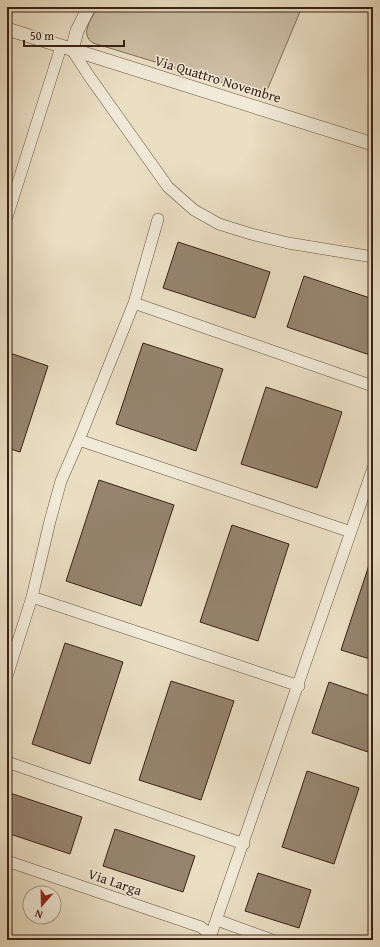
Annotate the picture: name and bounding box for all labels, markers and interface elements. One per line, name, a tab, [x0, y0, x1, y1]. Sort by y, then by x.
scale bar	[24, 22, 124, 48]
text: 50 m	[30, 27, 54, 44]
street label: Via Quattro Novembre	[152, 50, 284, 108]
street label: Via Larga	[85, 863, 145, 901]
north arrow	[22, 885, 62, 925]
text: N	[32, 905, 45, 923]

